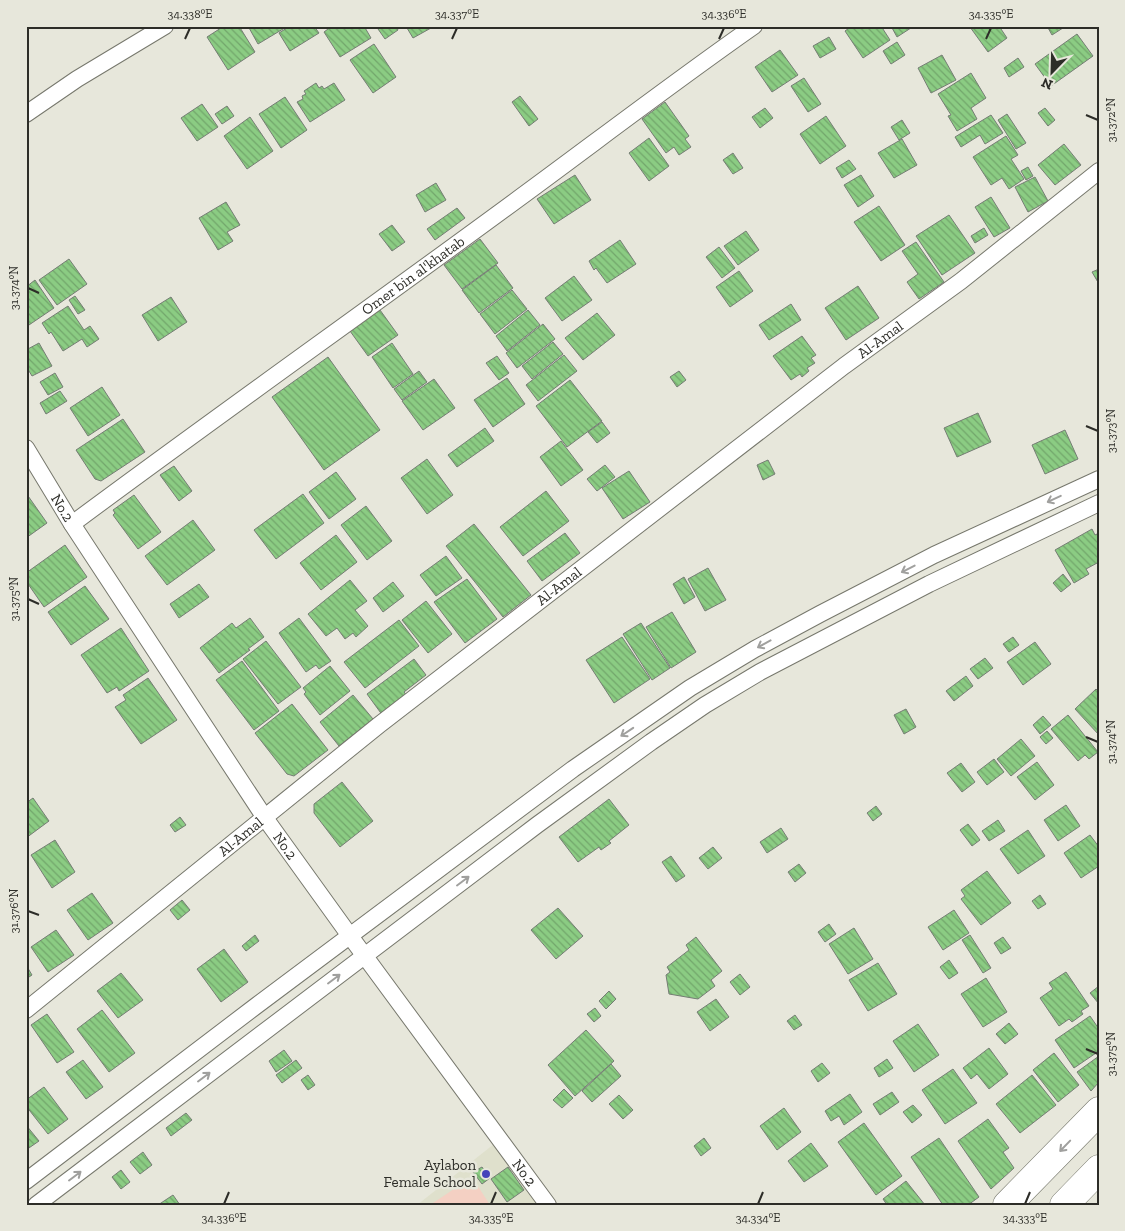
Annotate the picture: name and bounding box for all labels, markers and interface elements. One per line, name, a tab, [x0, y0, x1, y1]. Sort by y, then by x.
text: 34.338°E	[168, 7, 212, 21]
text: 34.337°E	[435, 7, 479, 21]
text: 34.336°E	[702, 7, 746, 21]
text: 34.335°E	[969, 7, 1013, 21]
north arrow	[1028, 48, 1078, 98]
text: N	[1039, 73, 1055, 93]
text: 31.372°N	[1104, 98, 1118, 142]
street label: Omer bin al'khatab	[358, 232, 468, 319]
text: 31.374°N	[7, 266, 21, 310]
street label: Al-Amal	[854, 317, 907, 362]
text: 31.373°N	[1104, 409, 1118, 453]
street label: No.2	[47, 491, 78, 525]
one-way arrow	[1047, 494, 1062, 504]
street label: Al-Amal	[533, 563, 585, 609]
one-way arrow	[901, 565, 916, 574]
text: 31.375°N	[7, 577, 21, 621]
one-way arrow	[757, 640, 772, 650]
text: 31.374°N	[1104, 720, 1118, 764]
one-way arrow	[620, 727, 634, 737]
street label: Al-Amal	[215, 813, 267, 860]
street label: No.2	[269, 829, 301, 863]
one-way arrow	[456, 876, 470, 886]
text: 31.376°N	[7, 889, 21, 933]
one-way arrow	[327, 974, 341, 984]
text: 31.375°N	[1104, 1032, 1118, 1076]
one-way arrow	[198, 1072, 211, 1083]
one-way arrow	[1059, 1140, 1071, 1152]
place label: Aylabon Female School	[384, 1156, 476, 1191]
street label: No.2	[508, 1156, 540, 1190]
marker: Aylabon Female School	[480, 1168, 492, 1180]
one-way arrow	[68, 1170, 81, 1181]
text: 34.336°E	[202, 1211, 246, 1225]
text: 34.335°E	[469, 1211, 513, 1225]
text: 34.334°E	[736, 1211, 780, 1225]
text: 34.333°E	[1003, 1211, 1047, 1225]

